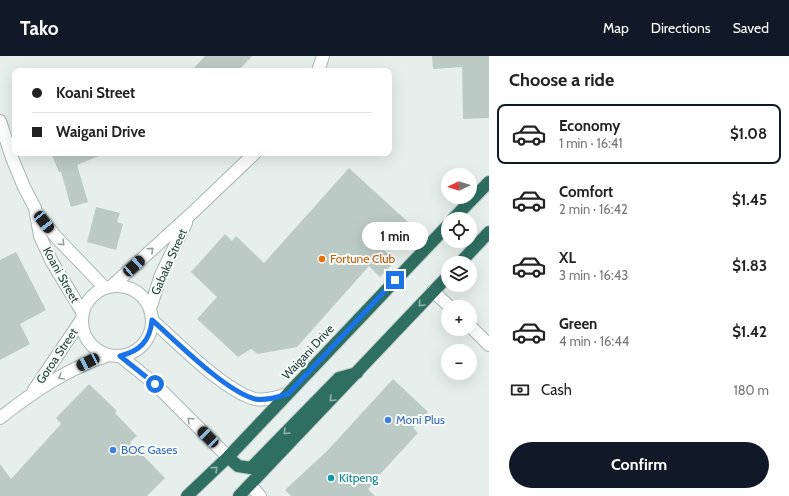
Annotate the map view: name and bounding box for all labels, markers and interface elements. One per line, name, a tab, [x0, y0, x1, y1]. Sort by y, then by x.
text: Tako	[20, 17, 59, 40]
text: Map	[603, 19, 629, 37]
text: Directions	[651, 19, 711, 37]
text: Saved	[733, 19, 769, 37]
text: Choose a ride	[509, 69, 614, 91]
text: Koani Street	[56, 84, 135, 102]
icon: car	[511, 116, 547, 152]
text: Economy	[559, 117, 620, 135]
text: Waigani Drive	[56, 123, 145, 141]
text: $1.08	[730, 125, 767, 143]
text: 1 min · 16:41	[559, 135, 623, 151]
north arrow	[441, 168, 477, 204]
map controls	[441, 168, 477, 380]
icon: car	[511, 182, 547, 218]
text: Comfort	[559, 183, 613, 201]
text: $1.45	[732, 191, 767, 209]
text: 2 min · 16:42	[559, 201, 628, 217]
car	[32, 209, 56, 235]
button: locate	[441, 212, 477, 248]
callout: 1 min	[362, 222, 428, 250]
street label: Gabaka Street	[147, 226, 190, 297]
text: 1 min	[380, 228, 410, 244]
one-way arrow	[57, 238, 65, 246]
street label: Koani Street	[40, 244, 83, 305]
one-way arrow	[147, 248, 154, 255]
icon: car	[511, 248, 547, 284]
text: XL	[559, 249, 576, 267]
place label: Fortune Club	[330, 251, 396, 266]
car	[121, 254, 147, 278]
marker: Fortune Club	[317, 254, 327, 264]
button: layers	[441, 256, 477, 292]
text: $1.83	[732, 257, 767, 275]
text: 3 min · 16:43	[559, 267, 628, 283]
route end	[386, 271, 404, 289]
one-way arrow	[419, 299, 426, 307]
button: +	[441, 300, 477, 336]
icon: car	[511, 314, 547, 350]
text: Green	[559, 315, 597, 333]
street label: Waigani Drive	[278, 321, 337, 382]
text: $1.42	[732, 323, 767, 341]
street label: Goroa Street	[32, 325, 81, 387]
text: 4 min · 16:44	[559, 333, 629, 349]
button: −	[441, 344, 477, 380]
car	[75, 351, 101, 373]
one-way arrow	[58, 372, 65, 379]
route start	[146, 375, 164, 393]
icon: cash	[509, 379, 531, 401]
text: Cash	[541, 381, 572, 399]
text: 180 m	[733, 382, 769, 398]
one-way arrow	[330, 394, 337, 402]
place label: Moni Plus	[396, 412, 445, 427]
marker: Moni Plus	[383, 415, 393, 425]
one-way arrow	[188, 417, 195, 425]
car	[195, 424, 221, 450]
one-way arrow	[283, 427, 291, 435]
place label: BOC Gases	[121, 442, 177, 457]
button: Confirm	[509, 442, 769, 488]
marker: BOC Gases	[108, 445, 118, 455]
one-way arrow	[210, 466, 218, 474]
place label: Kitpeng	[339, 470, 379, 485]
marker: Kitpeng	[326, 473, 336, 483]

